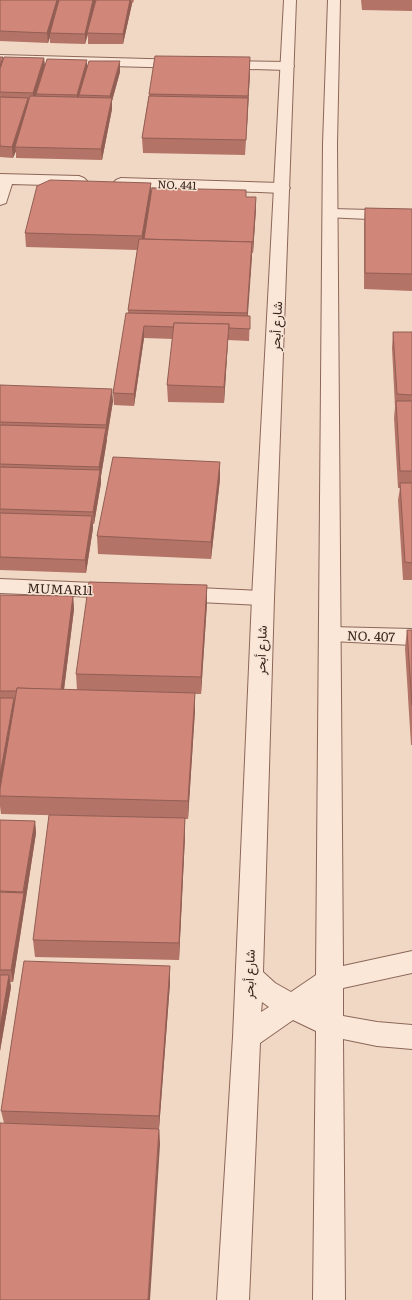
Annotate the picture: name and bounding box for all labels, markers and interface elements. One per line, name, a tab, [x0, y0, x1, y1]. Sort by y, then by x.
street label: NO. 441	[157, 175, 198, 193]
street label: شارع أبحر	[265, 301, 287, 352]
street label: MUMAR11	[27, 578, 93, 599]
street label: شارع أبحر	[250, 625, 272, 676]
street label: NO. 407	[347, 625, 396, 646]
street label: شارع أبحر	[238, 949, 260, 1000]

